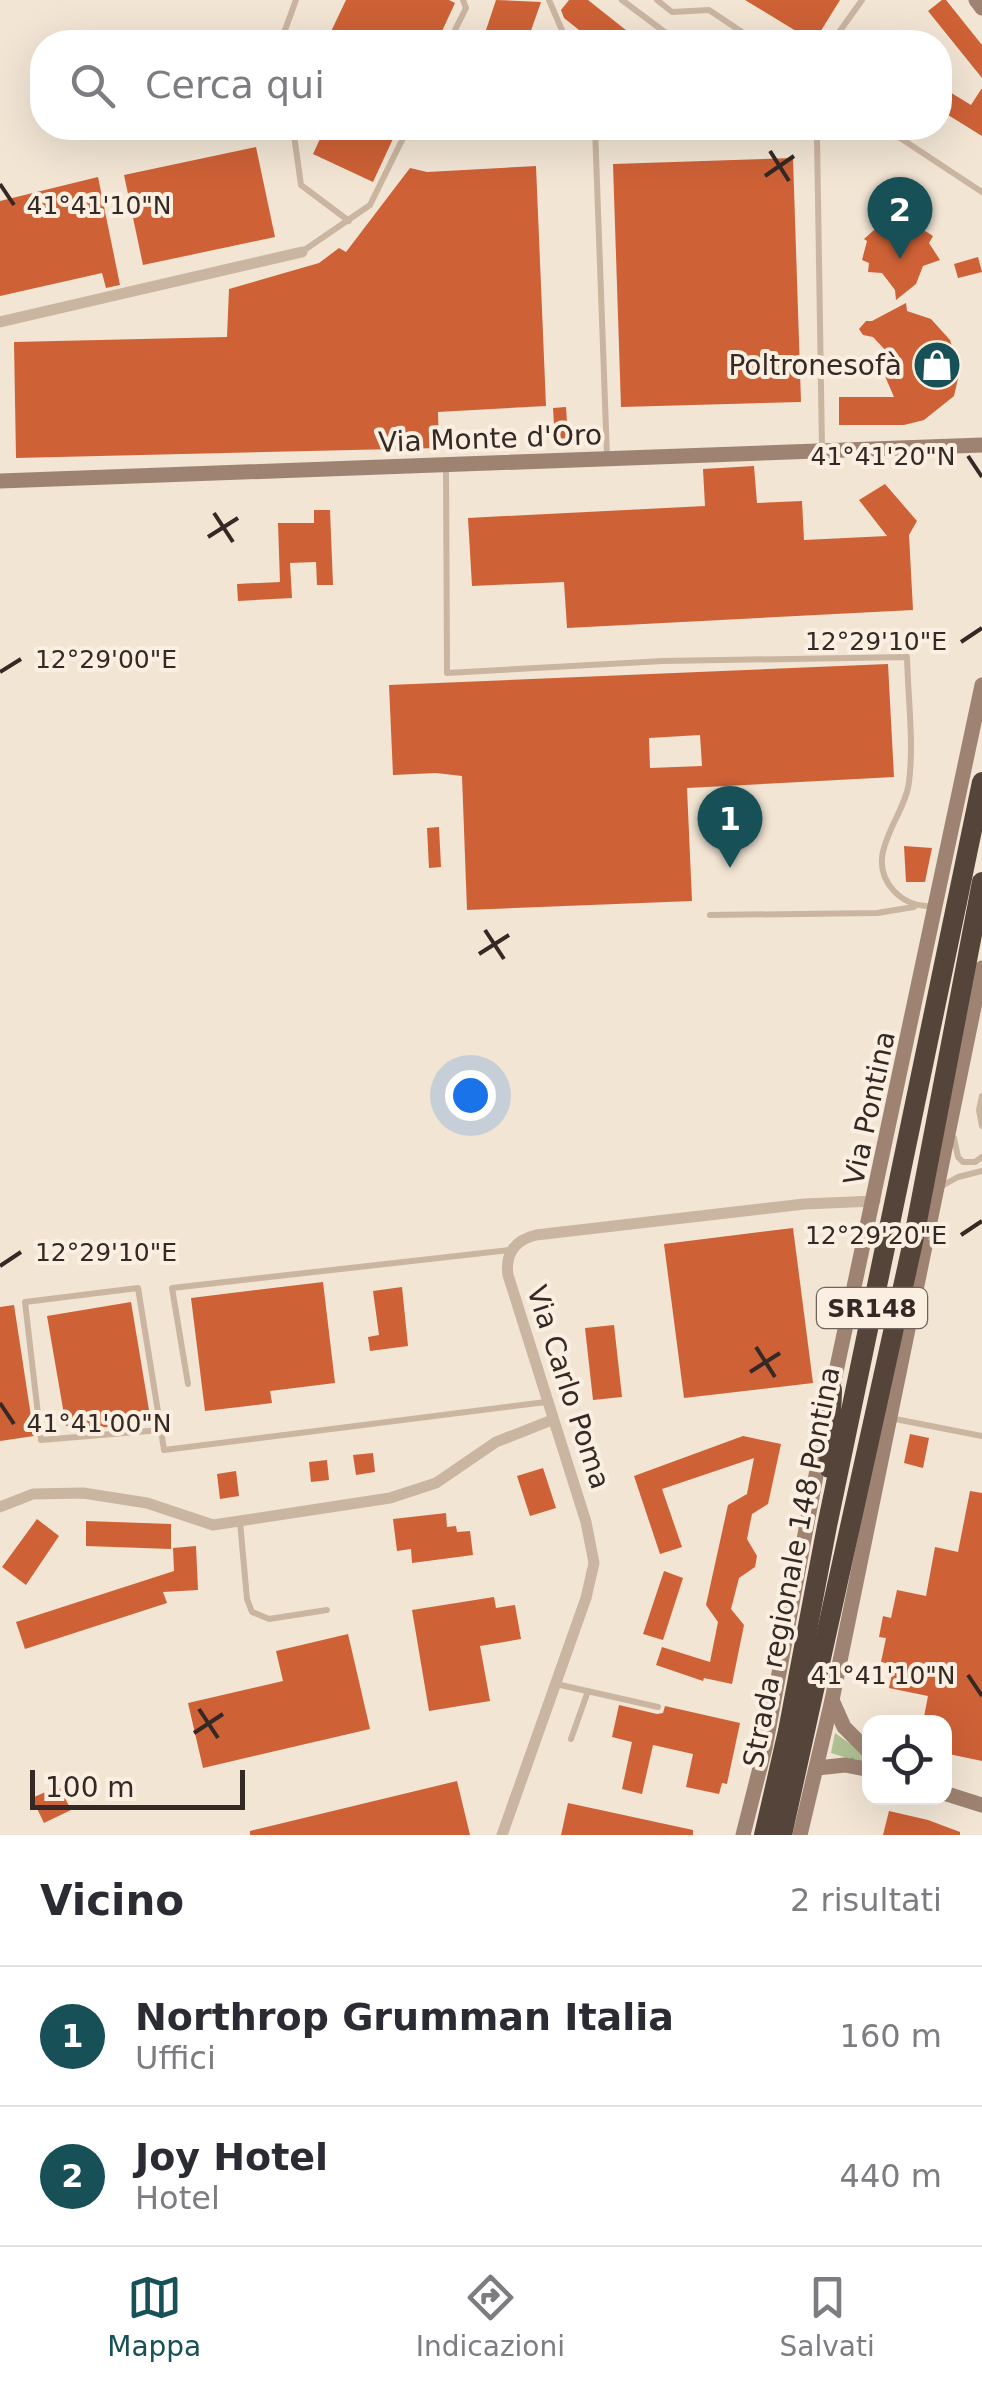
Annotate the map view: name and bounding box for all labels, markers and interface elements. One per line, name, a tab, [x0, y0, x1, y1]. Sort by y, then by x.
search box	[30, 30, 952, 140]
icon: search	[65, 58, 120, 113]
text: Cerca qui	[145, 63, 325, 107]
pin: 2	[868, 176, 932, 259]
text: 41°41'10"N	[26, 191, 172, 220]
shop icon: Poltronesofà	[911, 339, 963, 391]
place label: Poltronesofà	[728, 349, 902, 382]
street label: Via Monte d'Oro	[377, 418, 603, 459]
text: 41°41'20"N	[810, 442, 956, 471]
text: 12°29'10"E	[805, 627, 947, 656]
text: 12°29'00"E	[35, 645, 177, 674]
pin: 1	[698, 786, 762, 868]
street label: Via Pontina	[837, 1028, 902, 1188]
your location	[445, 1070, 496, 1121]
text: 12°29'20"E	[805, 1221, 947, 1250]
text: 12°29'10"E	[35, 1238, 177, 1267]
street label: Via Carlo Poma	[520, 1281, 617, 1493]
road number: SR148	[817, 1288, 927, 1328]
street label: Strada regionale 148 Pontina	[736, 1364, 847, 1770]
text: 41°41'00"N	[26, 1409, 172, 1438]
text: 41°41'10"N	[810, 1661, 956, 1690]
map controls	[862, 1715, 952, 1805]
button: locate	[862, 1715, 952, 1805]
scale bar	[30, 1765, 245, 1810]
text: 100 m	[45, 1771, 135, 1804]
text: Vicino	[40, 1876, 184, 1925]
text: 2 risultati	[790, 1881, 942, 1919]
text: Northrop Grumman Italia	[135, 1995, 674, 2039]
text: 1	[61, 2017, 84, 2055]
text: 160 m	[840, 2017, 942, 2055]
text: Uffici	[135, 2039, 216, 2077]
text: Joy Hotel	[135, 2135, 328, 2179]
text: 2	[61, 2157, 84, 2195]
text: 440 m	[840, 2157, 942, 2195]
text: Hotel	[135, 2179, 220, 2217]
tab: Mappa	[107, 2270, 201, 2363]
tab: Indicazioni	[416, 2270, 565, 2363]
tab: Salvati	[780, 2270, 875, 2363]

